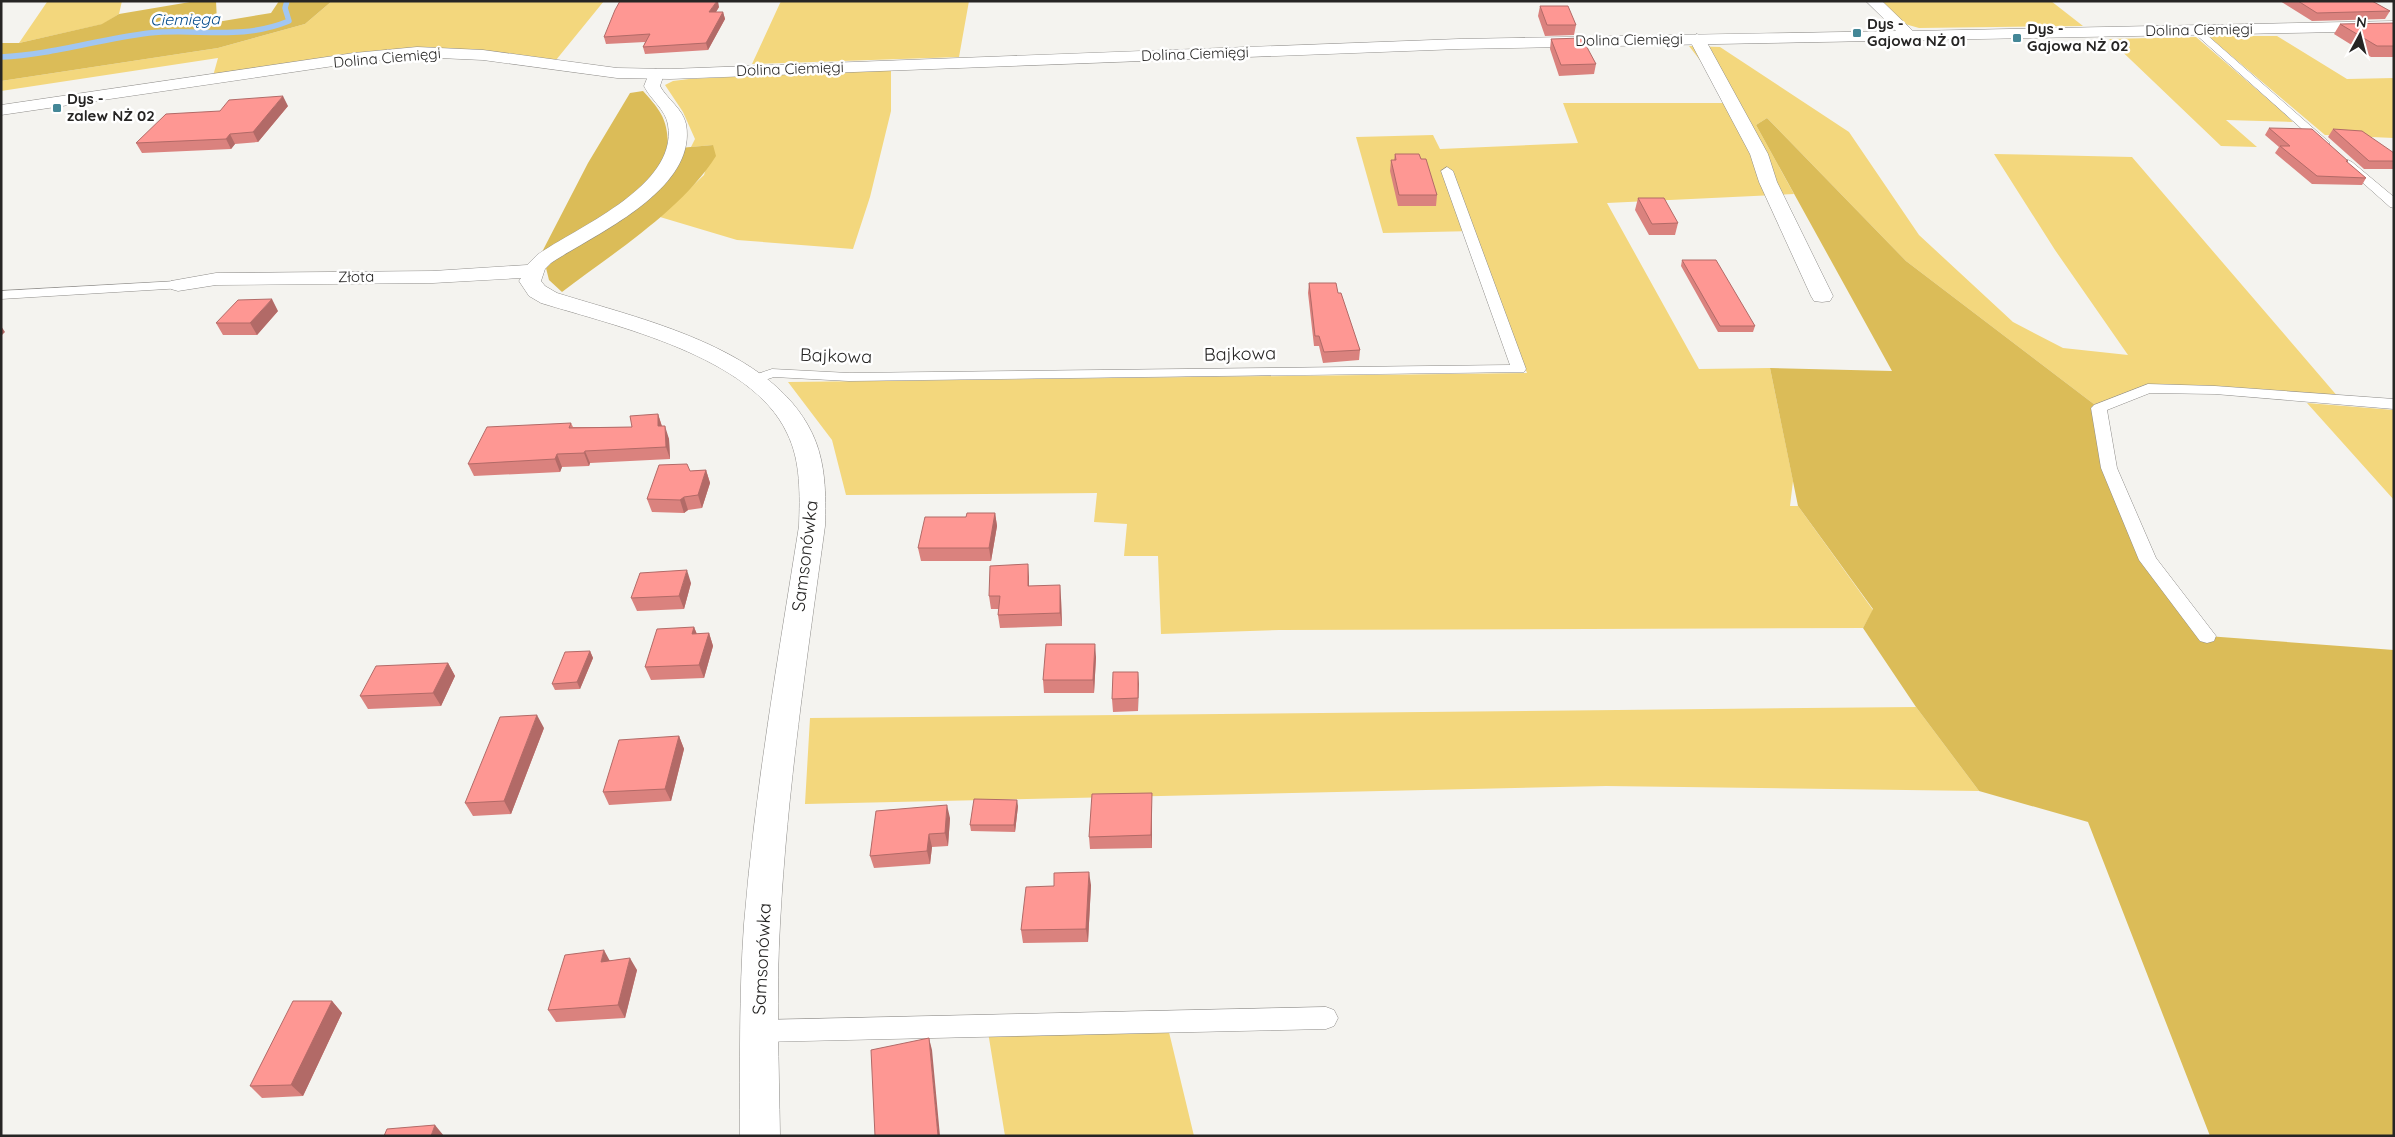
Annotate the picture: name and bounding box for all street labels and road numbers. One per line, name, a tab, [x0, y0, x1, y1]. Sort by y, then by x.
street label: Dolina Ciemięgi	[2145, 19, 2253, 40]
street label: Dolina Ciemięgi	[1575, 29, 1683, 50]
street label: Dolina Ciemięgi	[1141, 42, 1249, 65]
street label: Dolina Ciemięgi	[332, 43, 441, 72]
street label: Dolina Ciemięgi	[736, 57, 844, 80]
street label: Złota	[338, 267, 374, 286]
street label: Bajkowa	[1204, 341, 1276, 366]
street label: Bajkowa	[800, 343, 872, 368]
street label: Samsonówka	[786, 499, 823, 613]
street label: Samsonówka	[747, 902, 776, 1016]

